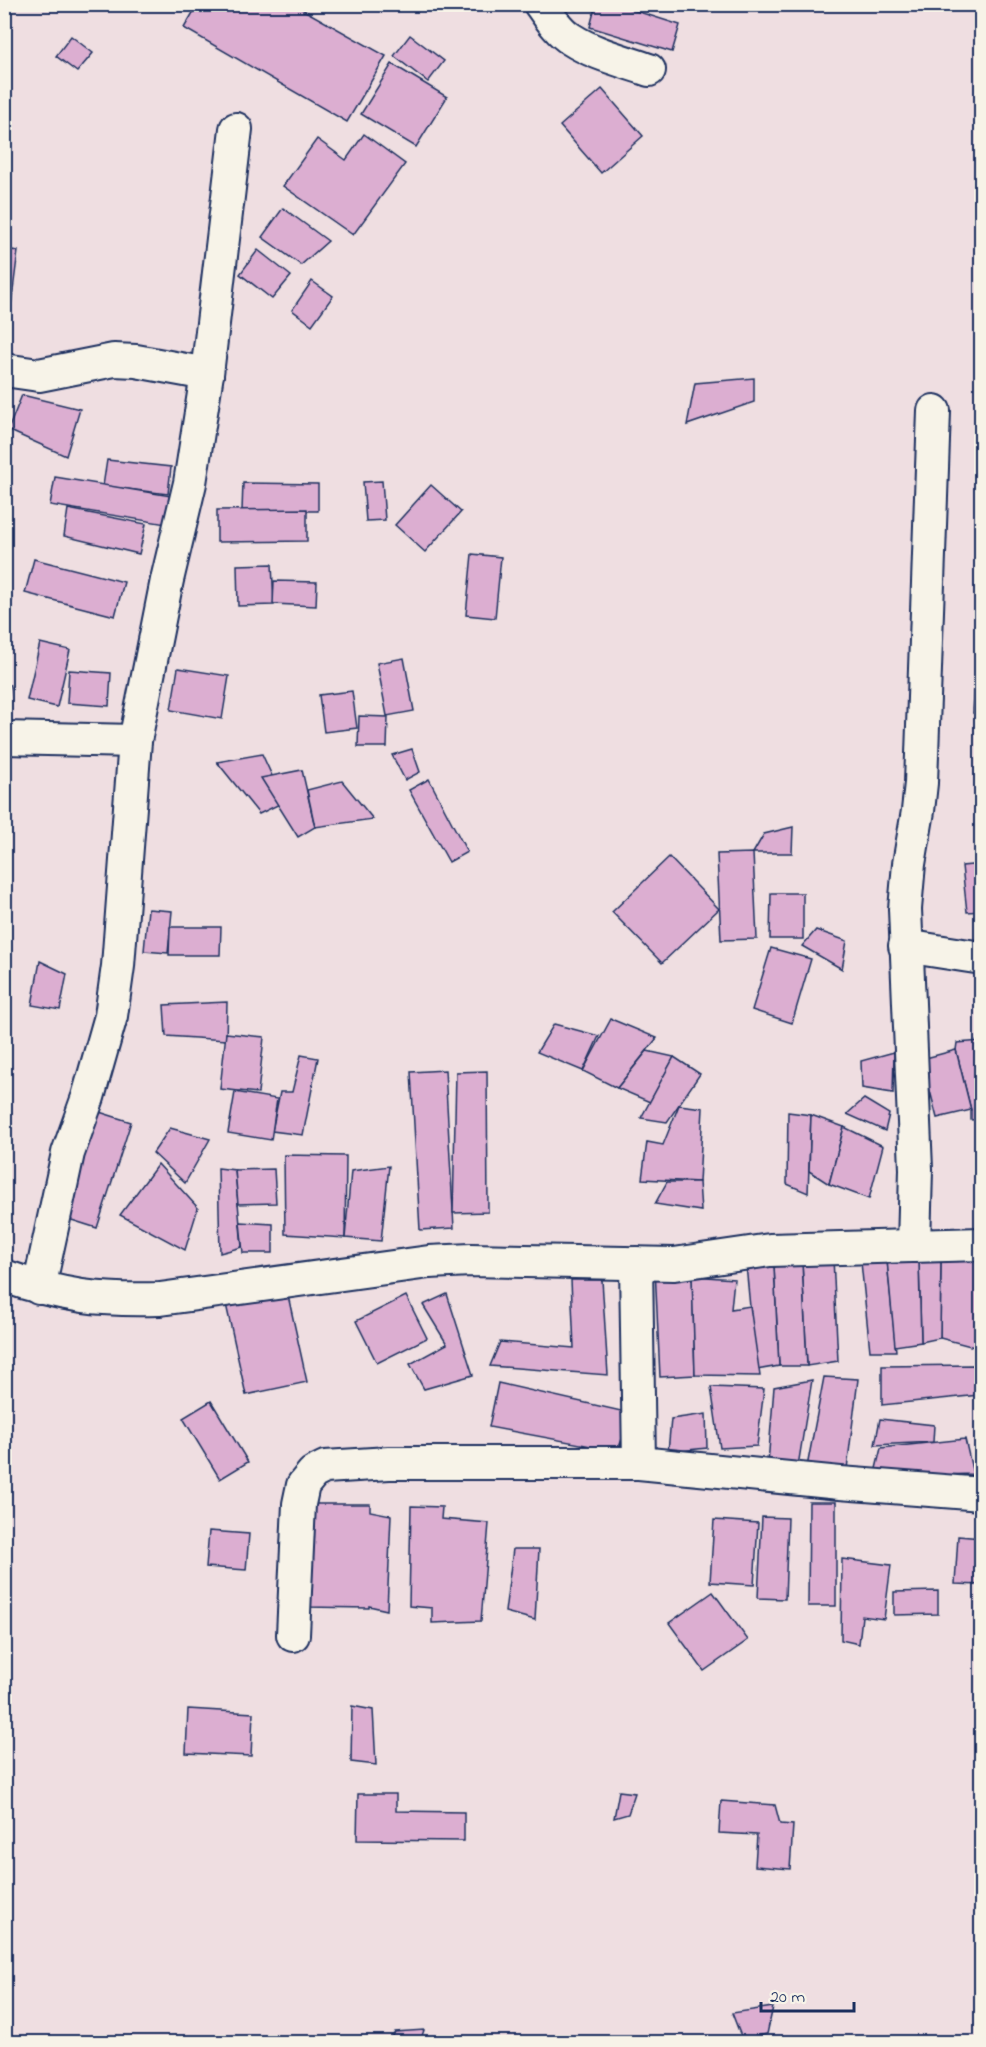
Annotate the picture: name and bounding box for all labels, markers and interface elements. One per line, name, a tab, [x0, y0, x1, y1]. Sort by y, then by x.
scale bar	[761, 1975, 854, 2013]
text: 20 m	[770, 1985, 805, 2011]

